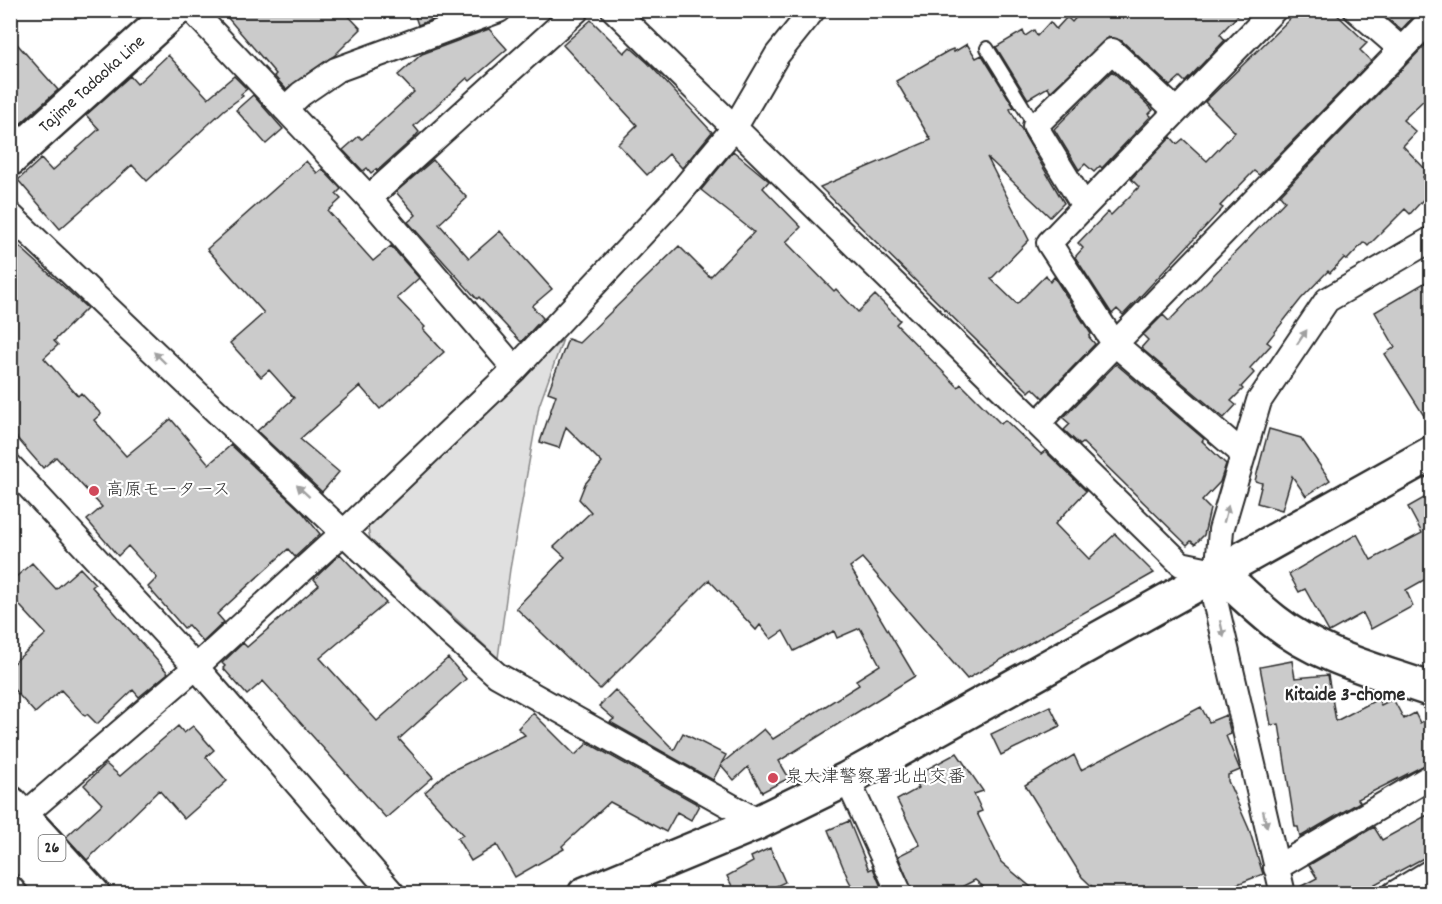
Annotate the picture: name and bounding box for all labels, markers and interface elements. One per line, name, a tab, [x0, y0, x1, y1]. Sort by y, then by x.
street label: Tajime Tadaoka Line	[34, 30, 151, 139]
one-way arrow	[1296, 329, 1307, 345]
one-way arrow	[153, 351, 168, 365]
place label: 高原モータース	[106, 479, 231, 504]
marker: 高原モータース	[87, 484, 101, 498]
one-way arrow	[295, 484, 310, 498]
one-way arrow	[1221, 505, 1231, 523]
one-way arrow	[1217, 620, 1227, 638]
district label: Kitaide 3-chome	[1285, 682, 1405, 710]
place label: 泉大津警察署北出交番	[785, 766, 965, 791]
marker: 泉大津警察署北出交番	[766, 771, 780, 785]
one-way arrow	[1260, 810, 1270, 829]
road number: 26	[38, 835, 66, 861]

